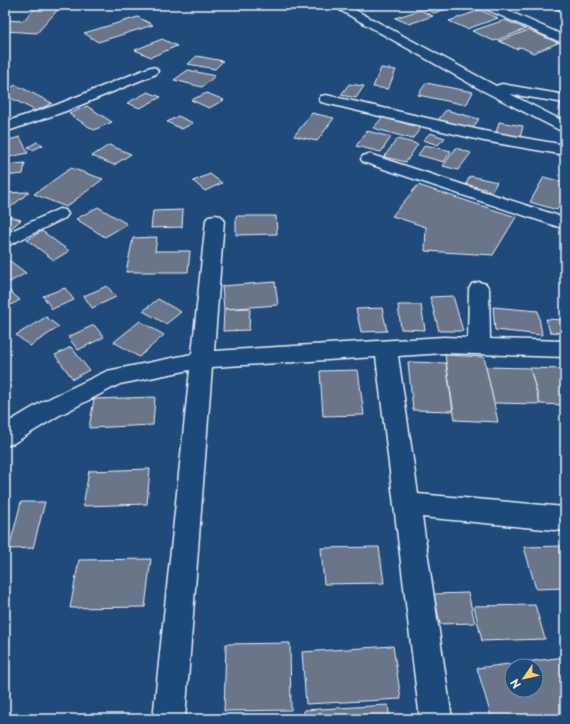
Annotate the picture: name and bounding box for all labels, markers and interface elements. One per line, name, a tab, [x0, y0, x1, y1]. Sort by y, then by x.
north arrow	[504, 658, 544, 698]
text: N	[506, 675, 525, 692]

